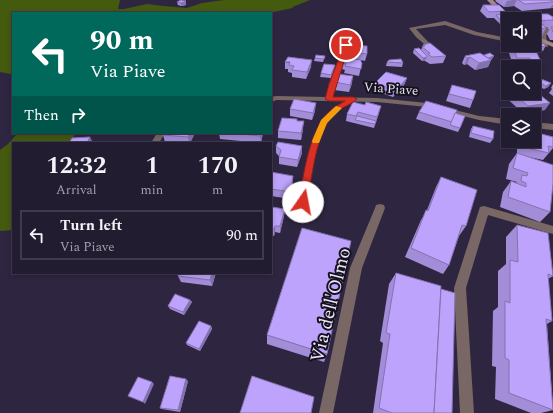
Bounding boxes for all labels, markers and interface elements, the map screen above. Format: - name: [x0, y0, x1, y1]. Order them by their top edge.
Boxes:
- map controls: [501, 12, 541, 148]
- button: sound: [501, 12, 541, 52]
- text: 90 m: [90, 19, 154, 62]
- icon: left: [24, 28, 76, 80]
- pin: [329, 28, 363, 62]
- icon: arrive: [335, 34, 357, 56]
- text: Via Piave: [90, 58, 166, 85]
- button: search: [501, 60, 541, 100]
- street label: Via Piave: [363, 77, 419, 101]
- text: Then: [24, 104, 59, 127]
- icon: right: [67, 104, 89, 126]
- button: layers: [501, 108, 541, 148]
- text: 12:32: [46, 148, 106, 184]
- text: 1: [145, 148, 159, 184]
- text: 170: [197, 148, 238, 184]
- text: Arrival: [56, 180, 97, 200]
- text: min: [141, 180, 163, 200]
- text: m: [212, 180, 223, 200]
- position arrow: [282, 181, 324, 223]
- text: Turn left: [60, 214, 122, 237]
- icon: left: [26, 224, 48, 246]
- text: 90 m: [226, 224, 258, 247]
- text: Via Piave: [60, 237, 115, 257]
- street label: Via dell'Olmo: [303, 245, 359, 365]

